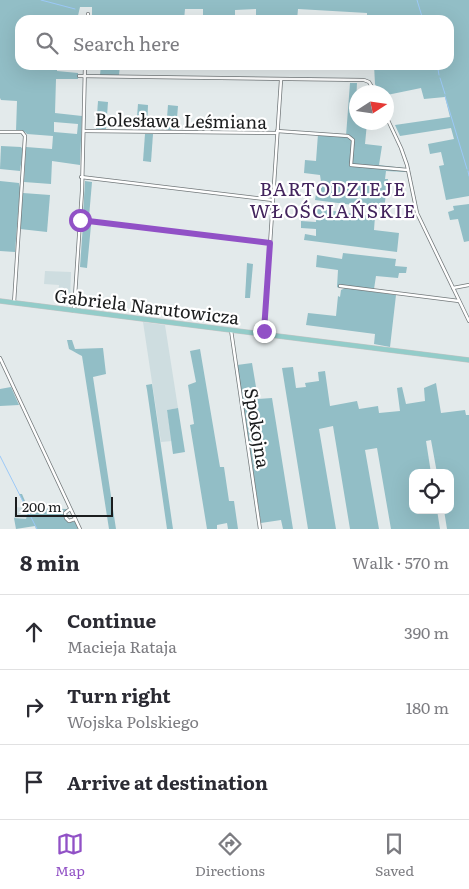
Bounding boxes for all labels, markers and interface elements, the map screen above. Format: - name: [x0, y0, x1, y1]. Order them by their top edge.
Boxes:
- search box: [15, 15, 454, 70]
- icon: search: [33, 29, 61, 57]
- text: Search here: [73, 29, 180, 57]
- north arrow: [349, 85, 394, 130]
- street label: Bolesława Leśmiana: [95, 105, 268, 135]
- district label: BARTODZIEJE WŁOŚCIAŃSKIE: [250, 174, 416, 224]
- route start: [69, 209, 92, 232]
- street label: Gabriela Narutowicza: [53, 281, 241, 331]
- route end: [253, 320, 276, 343]
- street label: Spokojna: [238, 386, 278, 470]
- map controls: [409, 469, 454, 514]
- button: locate: [409, 469, 454, 514]
- scale bar: [15, 494, 112, 517]
- text: 200 m: [22, 496, 62, 516]
- text: 8 min: [20, 546, 80, 577]
- text: Walk · 570 m: [352, 550, 449, 574]
- text: Continue: [67, 606, 156, 634]
- icon: ahead: [20, 618, 48, 646]
- text: 390 m: [404, 620, 449, 644]
- text: Macieja Rataja: [67, 634, 177, 658]
- text: Turn right: [67, 681, 171, 709]
- icon: right: [20, 693, 48, 721]
- text: 180 m: [406, 695, 449, 719]
- text: Wojska Polskiego: [67, 709, 199, 733]
- icon: arrive: [20, 768, 48, 796]
- text: Arrive at destination: [67, 768, 268, 796]
- tab: Map: [55, 830, 85, 880]
- tab: Directions: [195, 830, 265, 880]
- tab: Saved: [375, 830, 414, 880]

